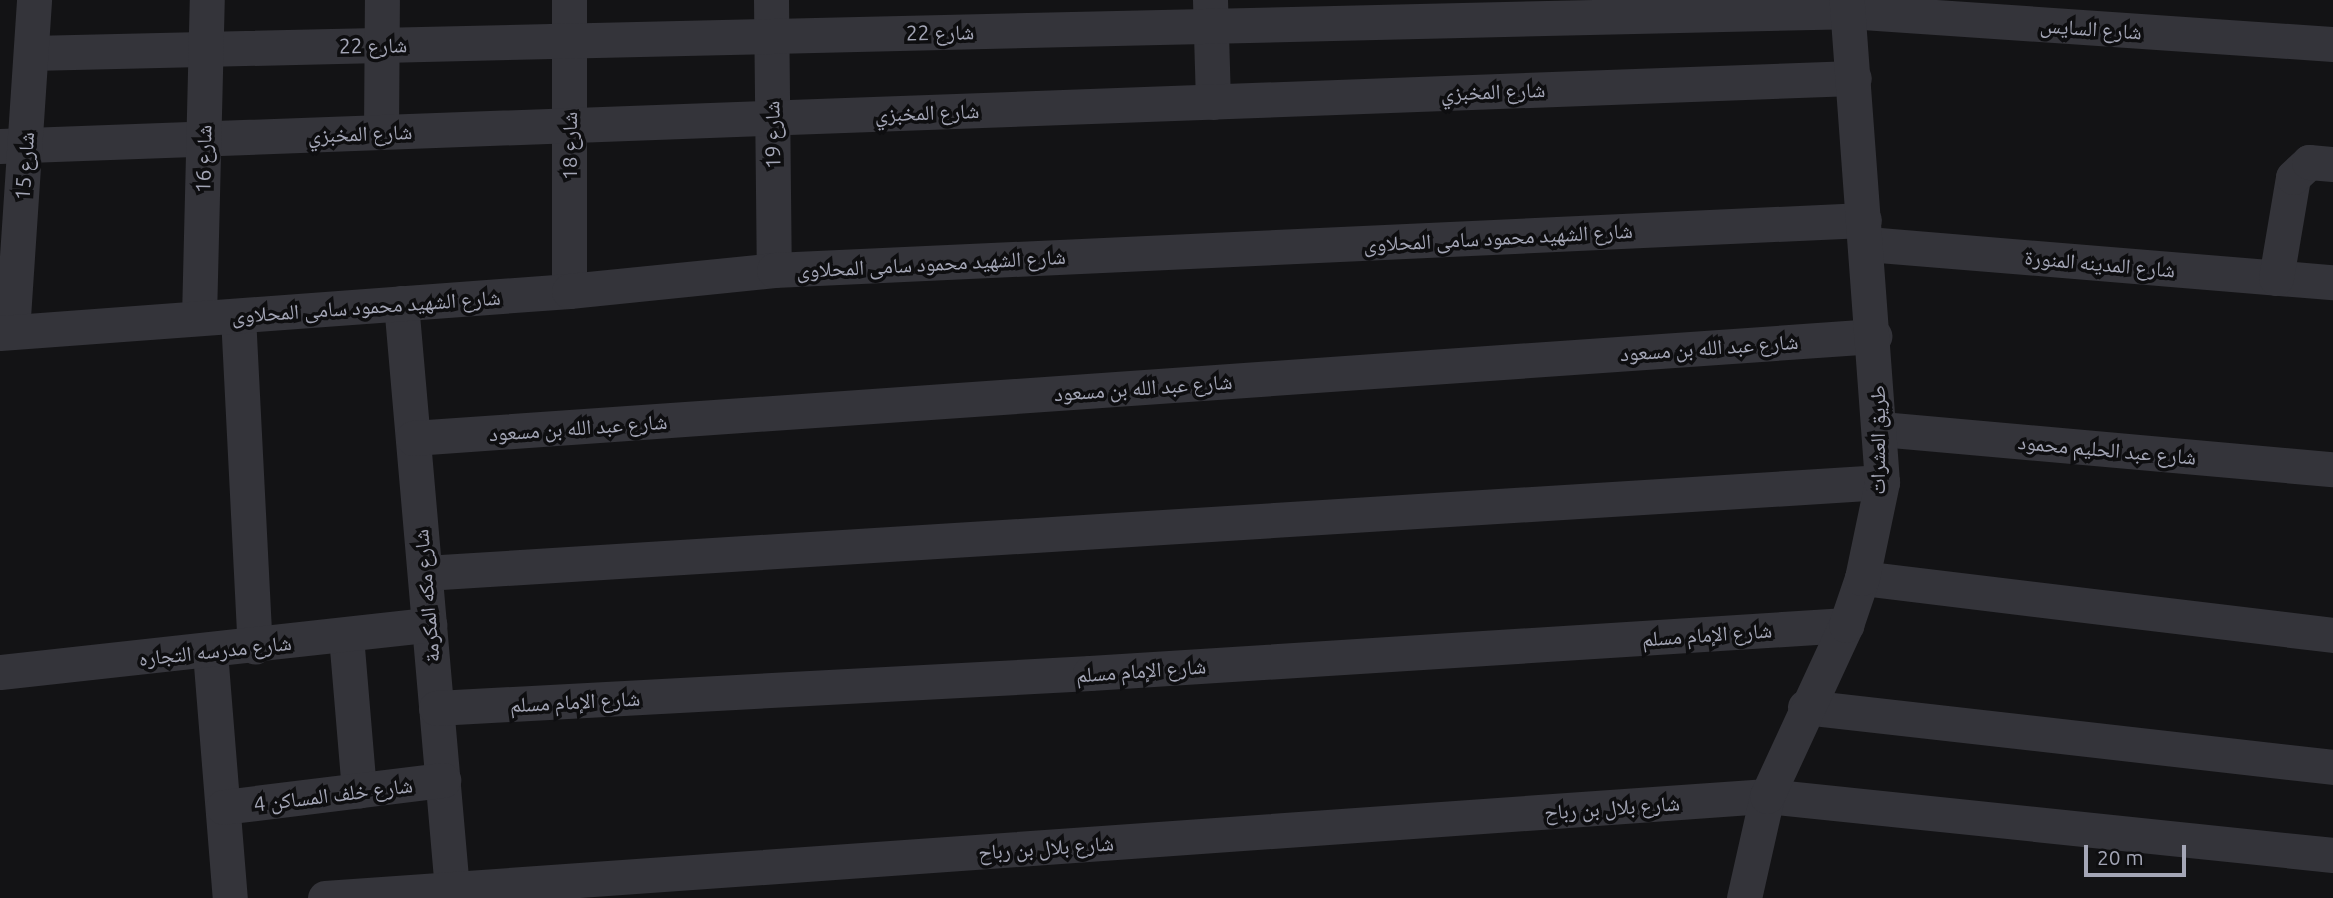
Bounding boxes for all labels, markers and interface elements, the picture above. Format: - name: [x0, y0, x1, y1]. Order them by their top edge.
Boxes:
- street label: شارع السايس: [2039, 12, 2143, 44]
- street label: شارع 22: [906, 19, 974, 45]
- street label: شارع 22: [339, 32, 407, 58]
- street label: شارع المخبزي: [1440, 77, 1546, 105]
- street label: شارع المخبزي: [874, 98, 980, 126]
- street label: شارع 19: [759, 101, 785, 169]
- street label: شارع 18: [556, 112, 582, 180]
- street label: شارع المخبزي: [307, 119, 413, 147]
- street label: شارع 16: [190, 125, 216, 193]
- street label: شارع 15: [9, 131, 39, 201]
- street label: شارع الشهيد محمود سامى المحلاوى: [1363, 217, 1633, 257]
- street label: شارع الشهيد محمود سامى المحلاوى: [796, 243, 1066, 283]
- street label: شارع المدينه المنورة: [2024, 244, 2176, 282]
- street label: شارع الشهيد محمود سامى المحلاوى: [231, 284, 501, 328]
- street label: شارع عبد الله بن مسعود: [1619, 328, 1799, 366]
- street label: شارع عبد الله بن مسعود: [1053, 368, 1233, 406]
- street label: طريق العشرات: [1864, 385, 1890, 495]
- street label: شارع عبد الله بن مسعود: [488, 408, 668, 446]
- street label: شارع عبد الحليم محمود: [2017, 429, 2197, 469]
- street label: شارع مكه المكرمة: [408, 528, 444, 664]
- street label: شارع الإمام مسلم: [1641, 617, 1773, 651]
- street label: شارع مدرسه التجاره: [137, 629, 293, 671]
- street label: شارع الإمام مسلم: [1075, 653, 1207, 687]
- street label: شارع الإمام مسلم: [509, 685, 641, 717]
- street label: شارع خلف المساكن 4: [252, 772, 414, 816]
- street label: شارع بلال بن رباح: [1543, 790, 1681, 824]
- street label: شارع بلال بن رباح: [977, 830, 1115, 864]
- scale bar: [2088, 832, 2190, 876]
- text: 20 m: [2097, 845, 2144, 869]

